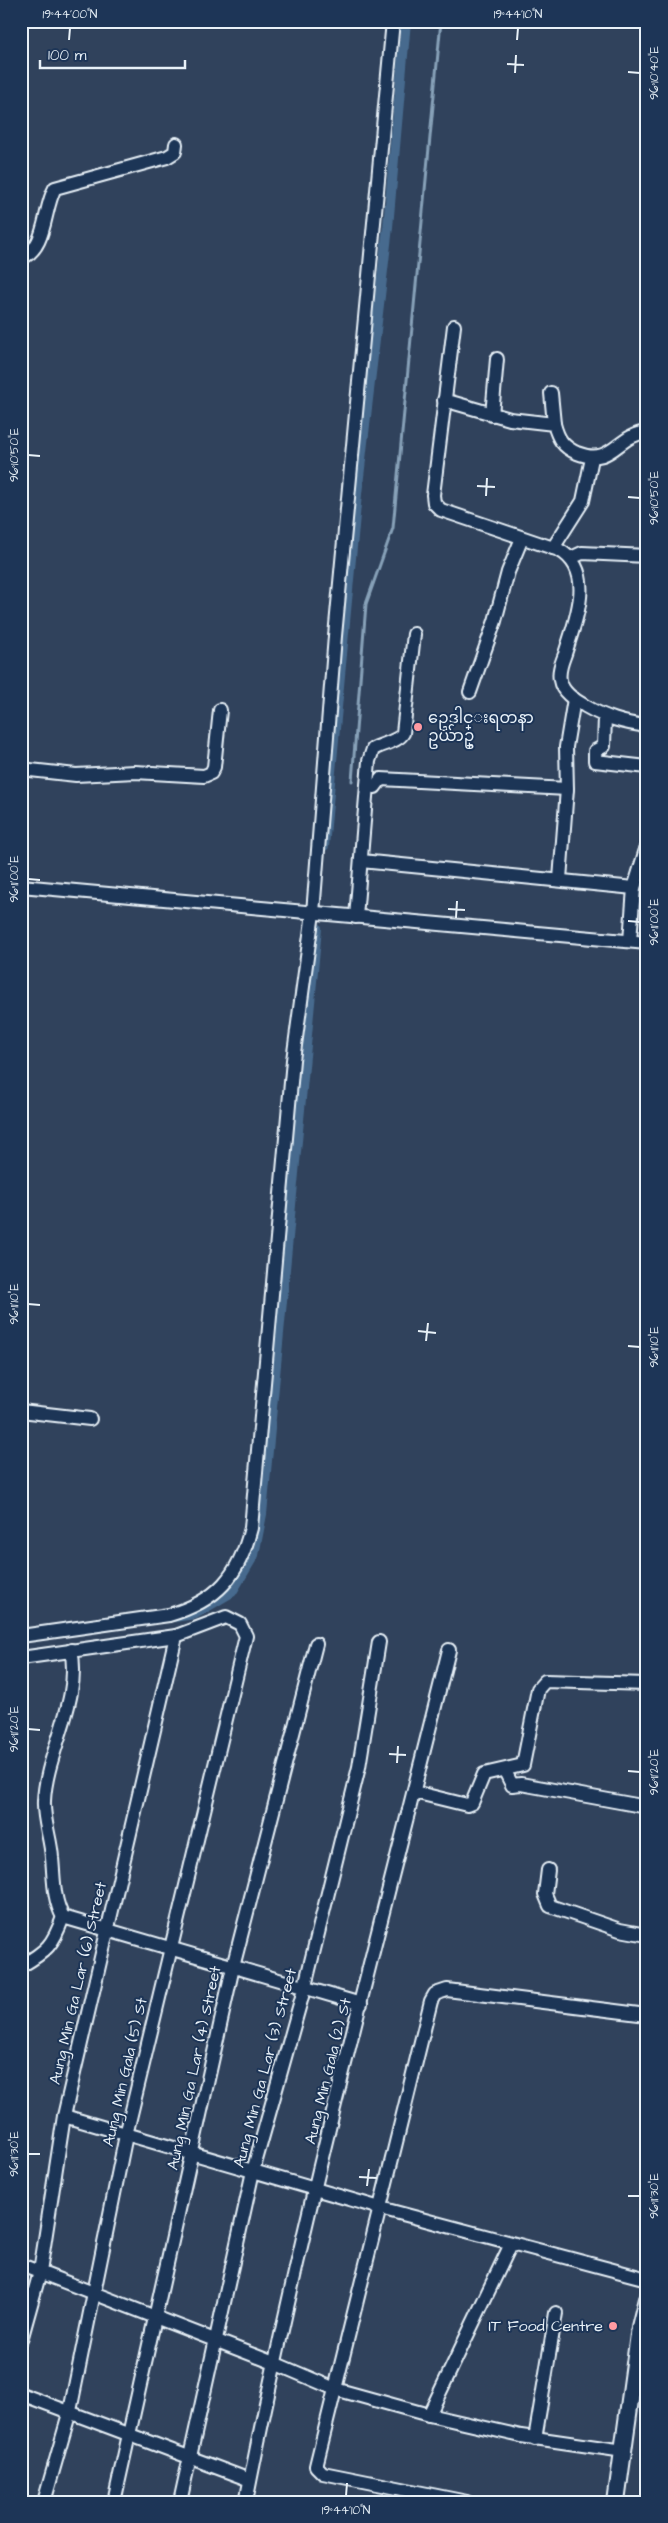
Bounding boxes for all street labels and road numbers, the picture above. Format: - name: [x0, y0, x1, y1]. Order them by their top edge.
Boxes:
- street label: Aung Min Ga Lar (6) Street: [44, 1879, 113, 2087]
- street label: Aung Min Ga Lar (4) Street: [162, 1963, 227, 2172]
- street label: Aung Min Ga Lar (3) Street: [228, 1965, 303, 2170]
- street label: Aung Min Gala (5) St: [97, 1995, 154, 2149]
- street label: Aung Min Gala (2) St: [299, 1995, 358, 2147]

